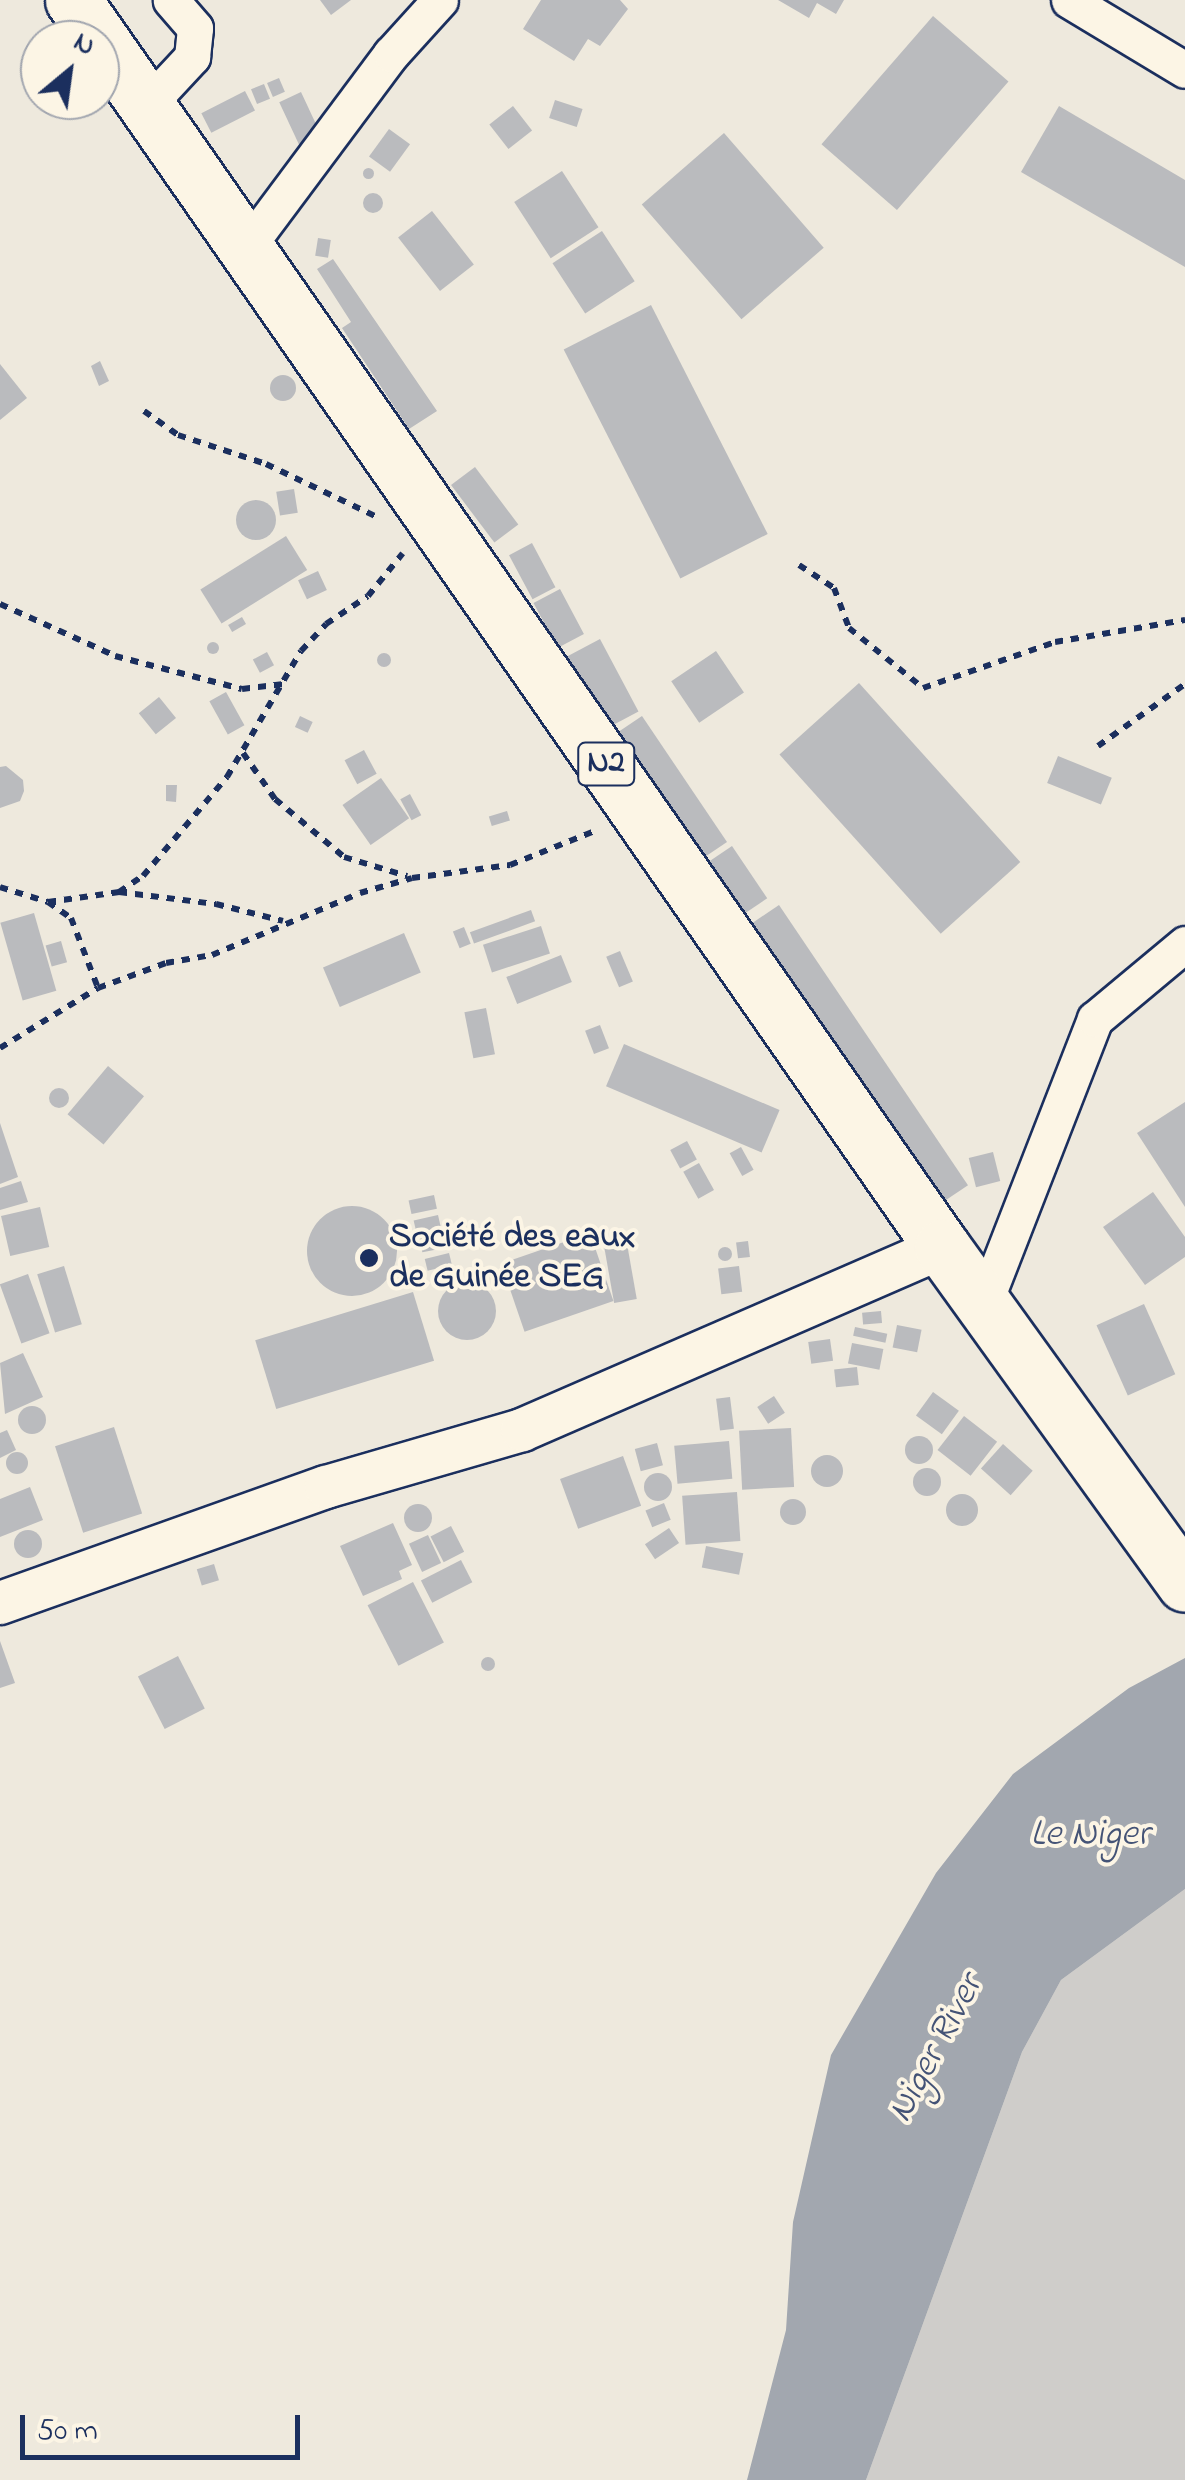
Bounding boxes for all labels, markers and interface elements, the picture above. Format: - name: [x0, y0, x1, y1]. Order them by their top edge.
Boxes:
- north arrow: [20, 20, 120, 120]
- text: N: [66, 23, 102, 68]
- road number: N2: [576, 737, 636, 791]
- place label: Société des eaux de Guinée SEG: [389, 1217, 635, 1299]
- marker: Société des eaux de Guinée SEG: [358, 1247, 380, 1269]
- water label: Le Niger: [1031, 1813, 1149, 1859]
- water label: Niger River: [879, 1968, 995, 2130]
- scale bar: [25, 2395, 305, 2457]
- text: 50 m: [37, 2410, 98, 2454]

